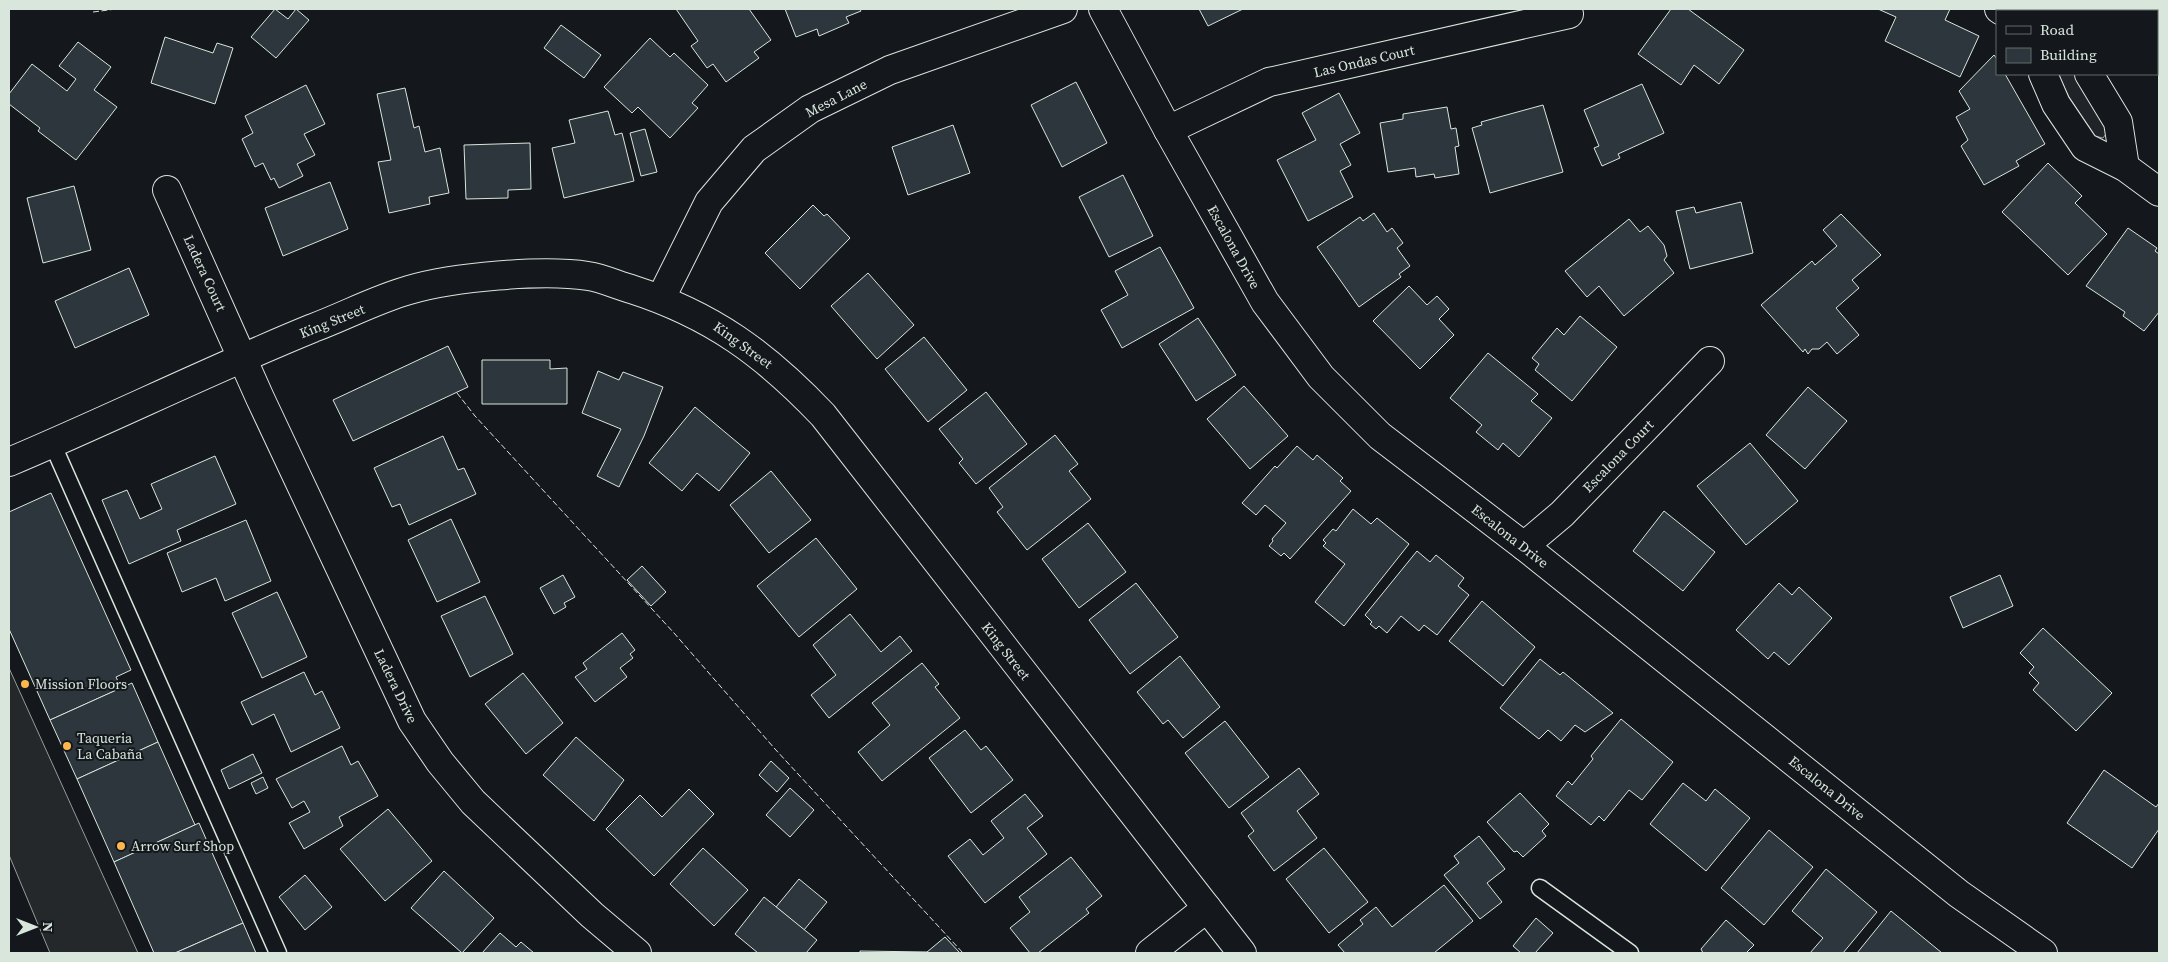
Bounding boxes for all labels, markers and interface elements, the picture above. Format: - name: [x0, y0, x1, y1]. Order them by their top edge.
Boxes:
- legend: [1996, 10, 2158, 75]
- text: Road: [2040, 19, 2074, 40]
- street label: Las Ondas Court: [1312, 40, 1417, 82]
- text: Building: [2040, 44, 2097, 65]
- street label: Mesa Lane: [802, 74, 870, 122]
- street label: Escalona Drive: [1203, 201, 1265, 293]
- street label: Ladera Court: [179, 232, 232, 315]
- street label: King Street: [296, 299, 368, 343]
- street label: King Street: [709, 317, 777, 374]
- street label: Escalona Court: [1578, 415, 1658, 497]
- street label: Escalona Drive: [1467, 500, 1553, 572]
- street label: King Street: [977, 618, 1035, 685]
- street label: Ladera Drive: [369, 645, 423, 727]
- place label: Mission Floors: [35, 674, 127, 694]
- marker: Mission Floors: [19, 678, 31, 690]
- place label: Taqueria La Cabaña: [77, 728, 143, 764]
- marker: Taqueria La Cabaña: [61, 740, 73, 752]
- street label: Escalona Drive: [1785, 751, 1869, 825]
- place label: Arrow Surf Shop: [131, 836, 234, 856]
- marker: Arrow Surf Shop: [115, 840, 127, 852]
- north arrow: [10, 902, 60, 952]
- text: N: [38, 922, 58, 932]

